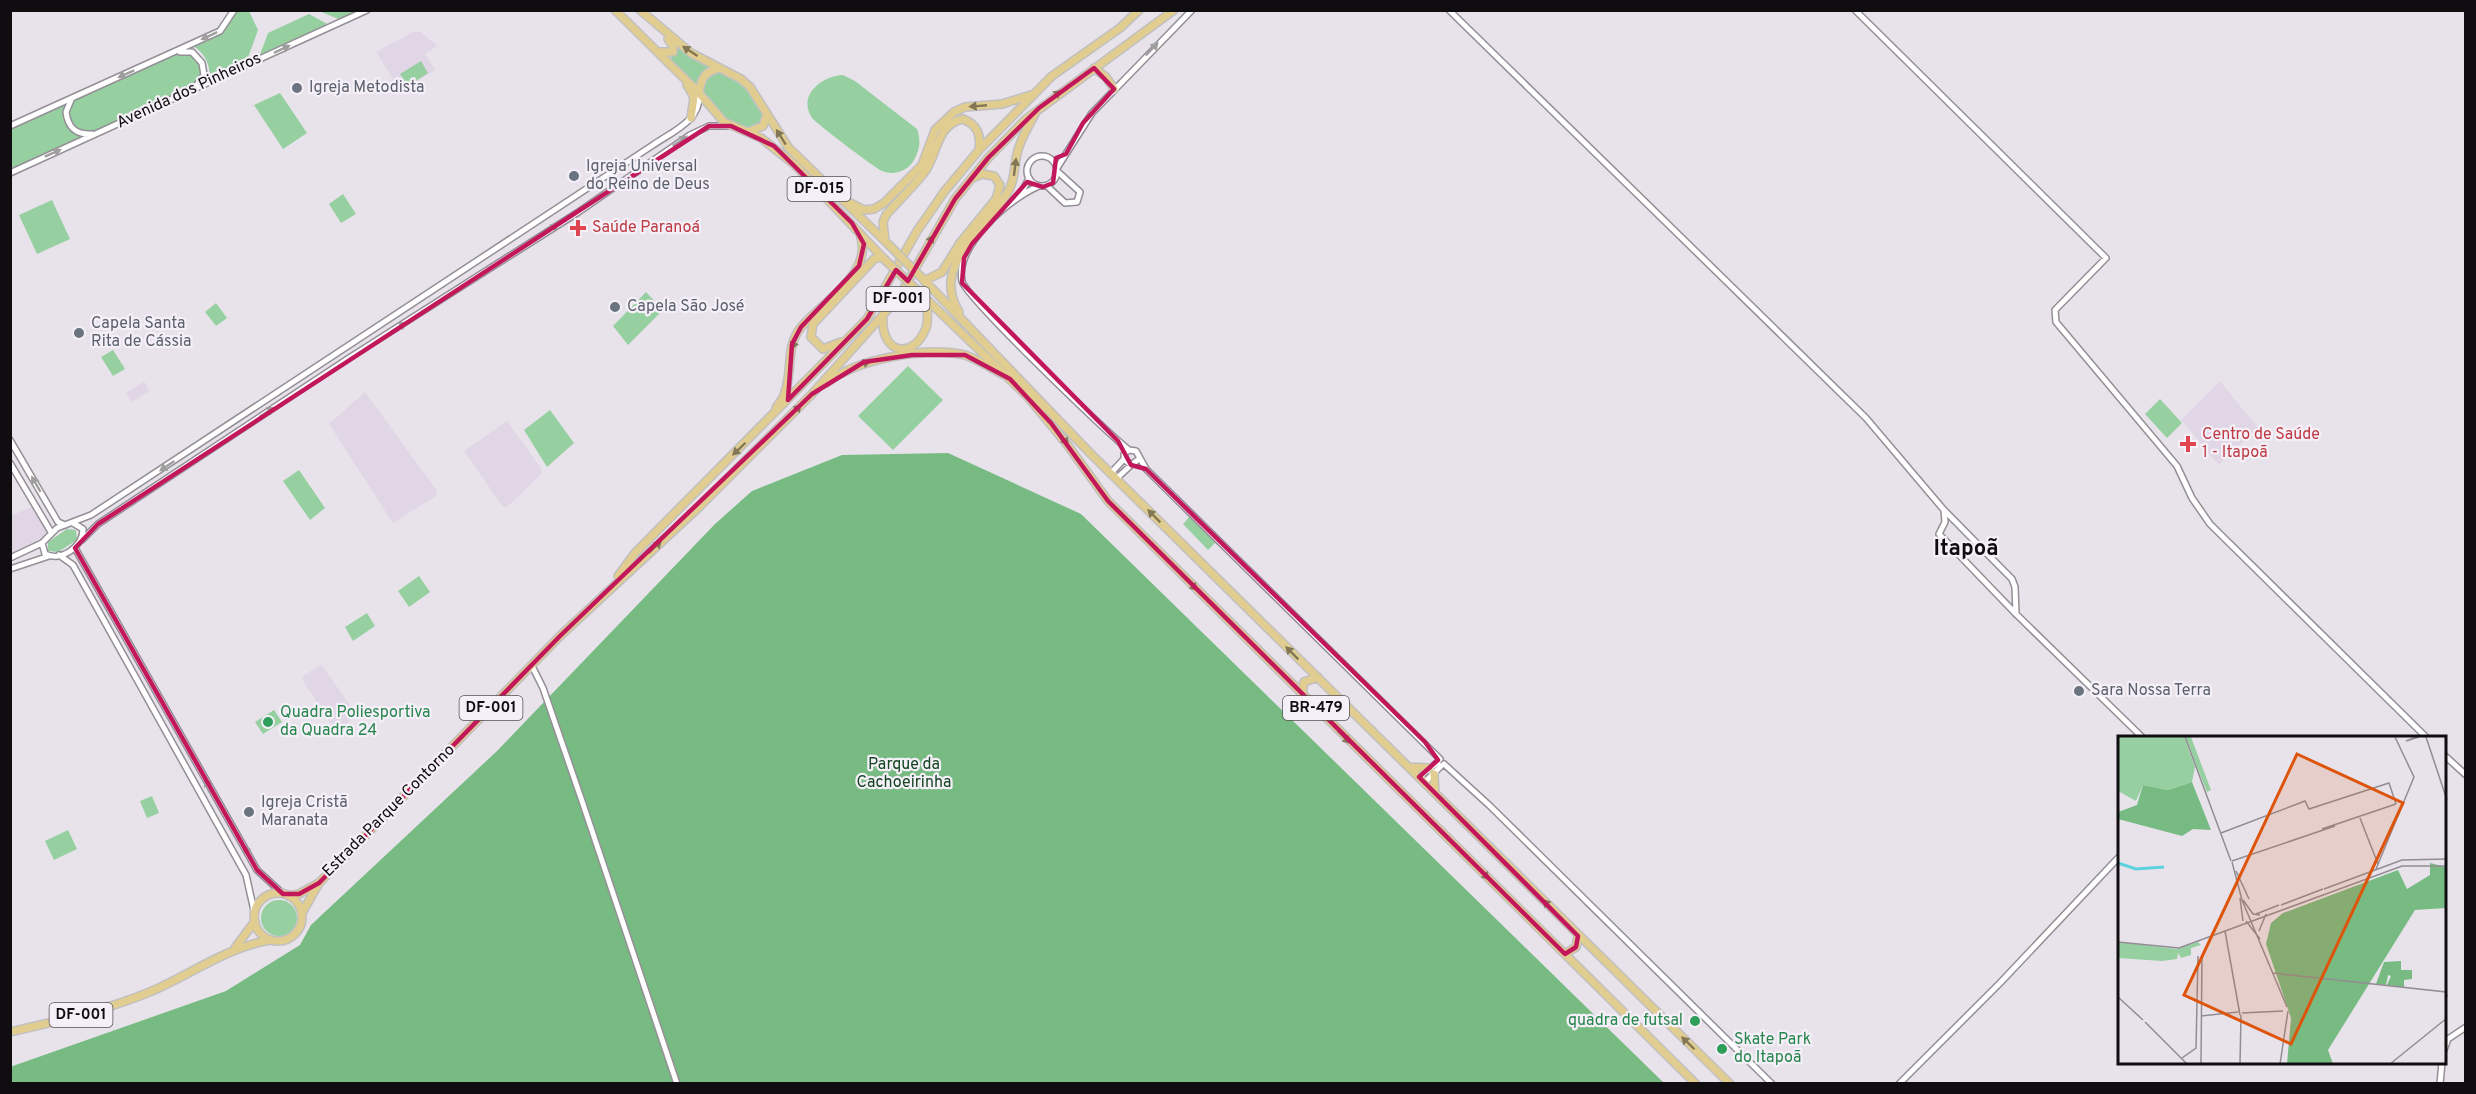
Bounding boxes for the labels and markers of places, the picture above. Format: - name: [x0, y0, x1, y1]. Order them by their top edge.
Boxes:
- place label: Igreja Metodista: [309, 78, 424, 98]
- marker: Igreja Metodista: [290, 81, 304, 95]
- place label: Igreja Universal do Reino de Deus: [586, 157, 710, 195]
- marker: Igreja Universal do Reino de Deus: [567, 169, 581, 183]
- place label: Saúde Paranoá: [592, 218, 700, 238]
- marker: Saúde Paranoá: [569, 219, 587, 237]
- place label: Capela São José: [627, 297, 744, 317]
- marker: Capela São José: [608, 300, 622, 314]
- place label: Capela Santa Rita de Cássia: [91, 314, 191, 352]
- marker: Capela Santa Rita de Cássia: [72, 326, 86, 340]
- place label: Centro de Saúde 1 - Itapoã: [2202, 425, 2320, 463]
- marker: Centro de Saúde 1 - Itapoã: [2179, 435, 2197, 453]
- place label: Sara Nossa Terra: [2091, 681, 2211, 701]
- marker: Sara Nossa Terra: [2072, 684, 2086, 698]
- place label: Quadra Poliesportiva da Quadra 24: [280, 703, 430, 741]
- marker: Quadra Poliesportiva da Quadra 24: [261, 715, 275, 729]
- place label: Igreja Cristã Maranata: [261, 793, 348, 831]
- marker: Igreja Cristã Maranata: [242, 805, 256, 819]
- place label: quadra de futsal: [1568, 1011, 1683, 1031]
- marker: quadra de futsal: [1688, 1014, 1702, 1028]
- place label: Skate Park do Itapoã: [1734, 1030, 1811, 1068]
- marker: Skate Park do Itapoã: [1715, 1042, 1729, 1056]

